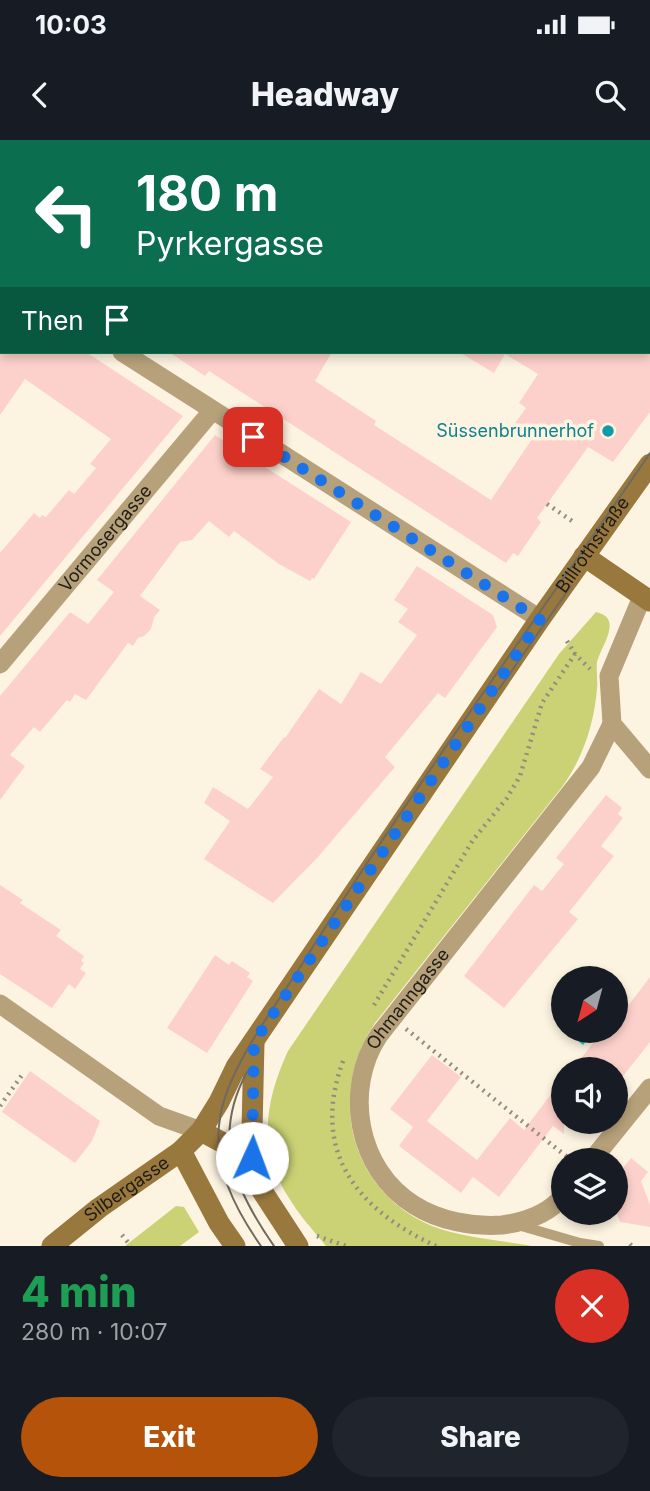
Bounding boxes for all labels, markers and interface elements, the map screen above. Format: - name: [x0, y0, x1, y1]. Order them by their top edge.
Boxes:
- text: 10:03: [35, 9, 107, 40]
- text: Headway: [251, 75, 399, 114]
- icon: back: [21, 76, 59, 114]
- icon: search: [591, 76, 629, 114]
- text: 180 m: [136, 164, 278, 223]
- icon: left: [21, 168, 112, 259]
- text: Pyrkergasse: [136, 224, 324, 263]
- icon: arrive: [98, 301, 136, 339]
- text: Then: [21, 305, 84, 336]
- pin: [223, 407, 283, 467]
- icon: arrive: [234, 418, 272, 456]
- place label: Süssenbrunnerhof: [436, 420, 594, 441]
- marker: Süssenbrunnerhof: [600, 423, 616, 439]
- street label: Vormosergasse: [54, 480, 156, 596]
- street label: Billrothstraße: [551, 493, 633, 597]
- street label: Ohmanngasse: [362, 944, 453, 1053]
- north arrow: [551, 966, 628, 1043]
- map controls: [551, 966, 628, 1225]
- button: sound: [551, 1057, 628, 1134]
- position arrow: [215, 1121, 289, 1195]
- button: layers: [551, 1148, 628, 1225]
- street label: Silbergasse: [80, 1152, 173, 1226]
- text: 4 min: [21, 1266, 137, 1317]
- button: close: [555, 1269, 629, 1343]
- text: 280 m · 10:07: [21, 1318, 168, 1346]
- button: Exit: [21, 1397, 318, 1477]
- button: Share: [332, 1397, 629, 1477]

